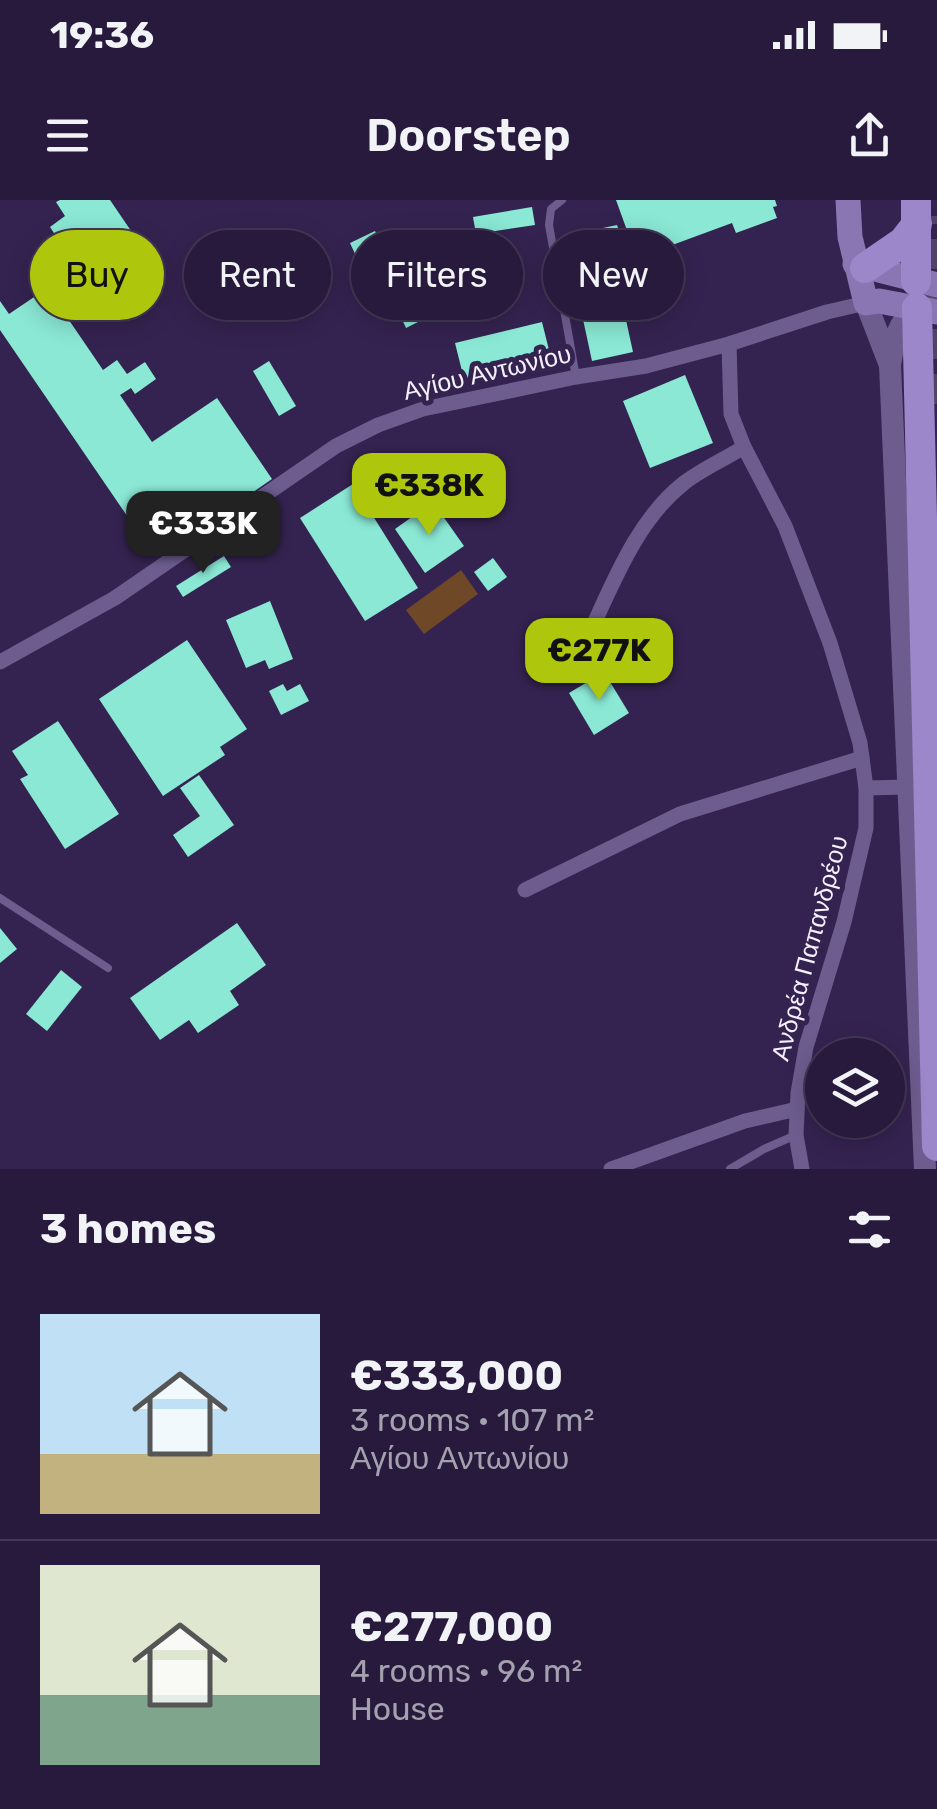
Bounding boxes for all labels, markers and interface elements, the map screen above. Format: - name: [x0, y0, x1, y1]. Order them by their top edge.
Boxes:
- text: 19:36: [50, 12, 154, 58]
- icon: menu: [40, 108, 95, 163]
- icon: share: [842, 108, 897, 163]
- text: Doorstep: [366, 109, 571, 162]
- chip: Buy: [30, 230, 164, 320]
- chip: Rent: [184, 230, 331, 320]
- chip: Filters: [351, 230, 523, 320]
- chip: New: [543, 230, 684, 320]
- street label: Αγίου Αντωνίου: [400, 339, 574, 406]
- pin: €338K: [359, 453, 499, 538]
- text: €338K: [374, 466, 484, 504]
- pin: €333K: [133, 491, 273, 576]
- text: €333K: [148, 504, 258, 542]
- pin: €277K: [529, 618, 669, 703]
- text: €277K: [547, 631, 651, 669]
- street label: Ανδρέα Παπανδρέου: [765, 832, 853, 1064]
- map controls: [805, 1038, 905, 1138]
- button: layers: [805, 1038, 905, 1138]
- icon: filters: [842, 1202, 897, 1257]
- text: 3 homes: [40, 1204, 216, 1254]
- text: €333,000: [350, 1351, 563, 1401]
- icon: home: [120, 1354, 240, 1474]
- text: 3 rooms · 107 m²: [350, 1401, 594, 1439]
- text: Αγίου Αντωνίου: [350, 1439, 569, 1477]
- text: €277,000: [350, 1602, 553, 1652]
- icon: home: [120, 1605, 240, 1725]
- text: 4 rooms · 96 m²: [350, 1652, 582, 1690]
- text: House: [350, 1690, 445, 1728]

